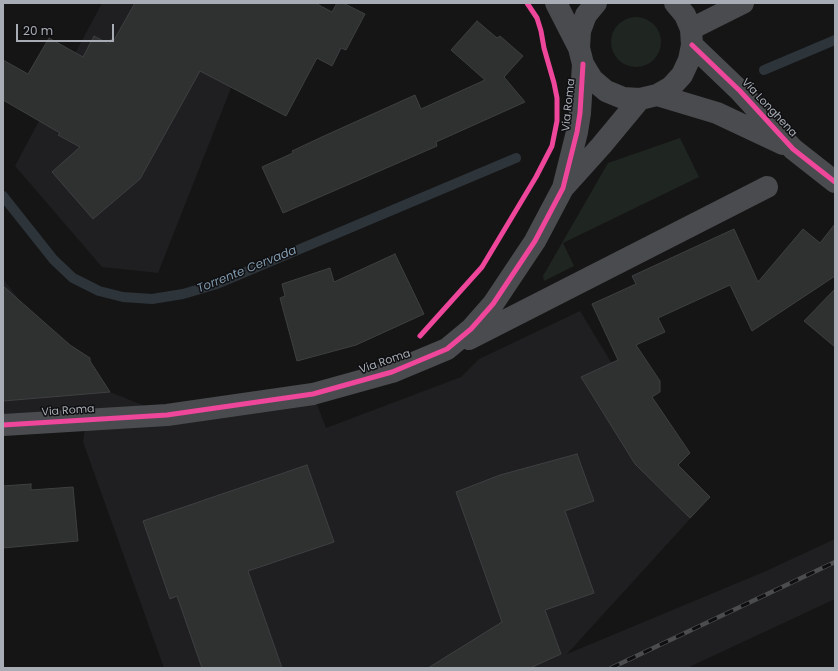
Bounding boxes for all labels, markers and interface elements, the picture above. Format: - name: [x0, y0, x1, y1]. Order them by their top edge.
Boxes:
- scale bar: [18, 16, 116, 42]
- text: 20 m: [23, 22, 53, 39]
- street label: Via Longhena: [739, 76, 799, 140]
- street label: Via Roma: [560, 78, 578, 132]
- water label: Torrente Cervada: [195, 243, 299, 297]
- street label: Via Roma: [358, 347, 412, 377]
- street label: Via Roma: [41, 403, 95, 419]

